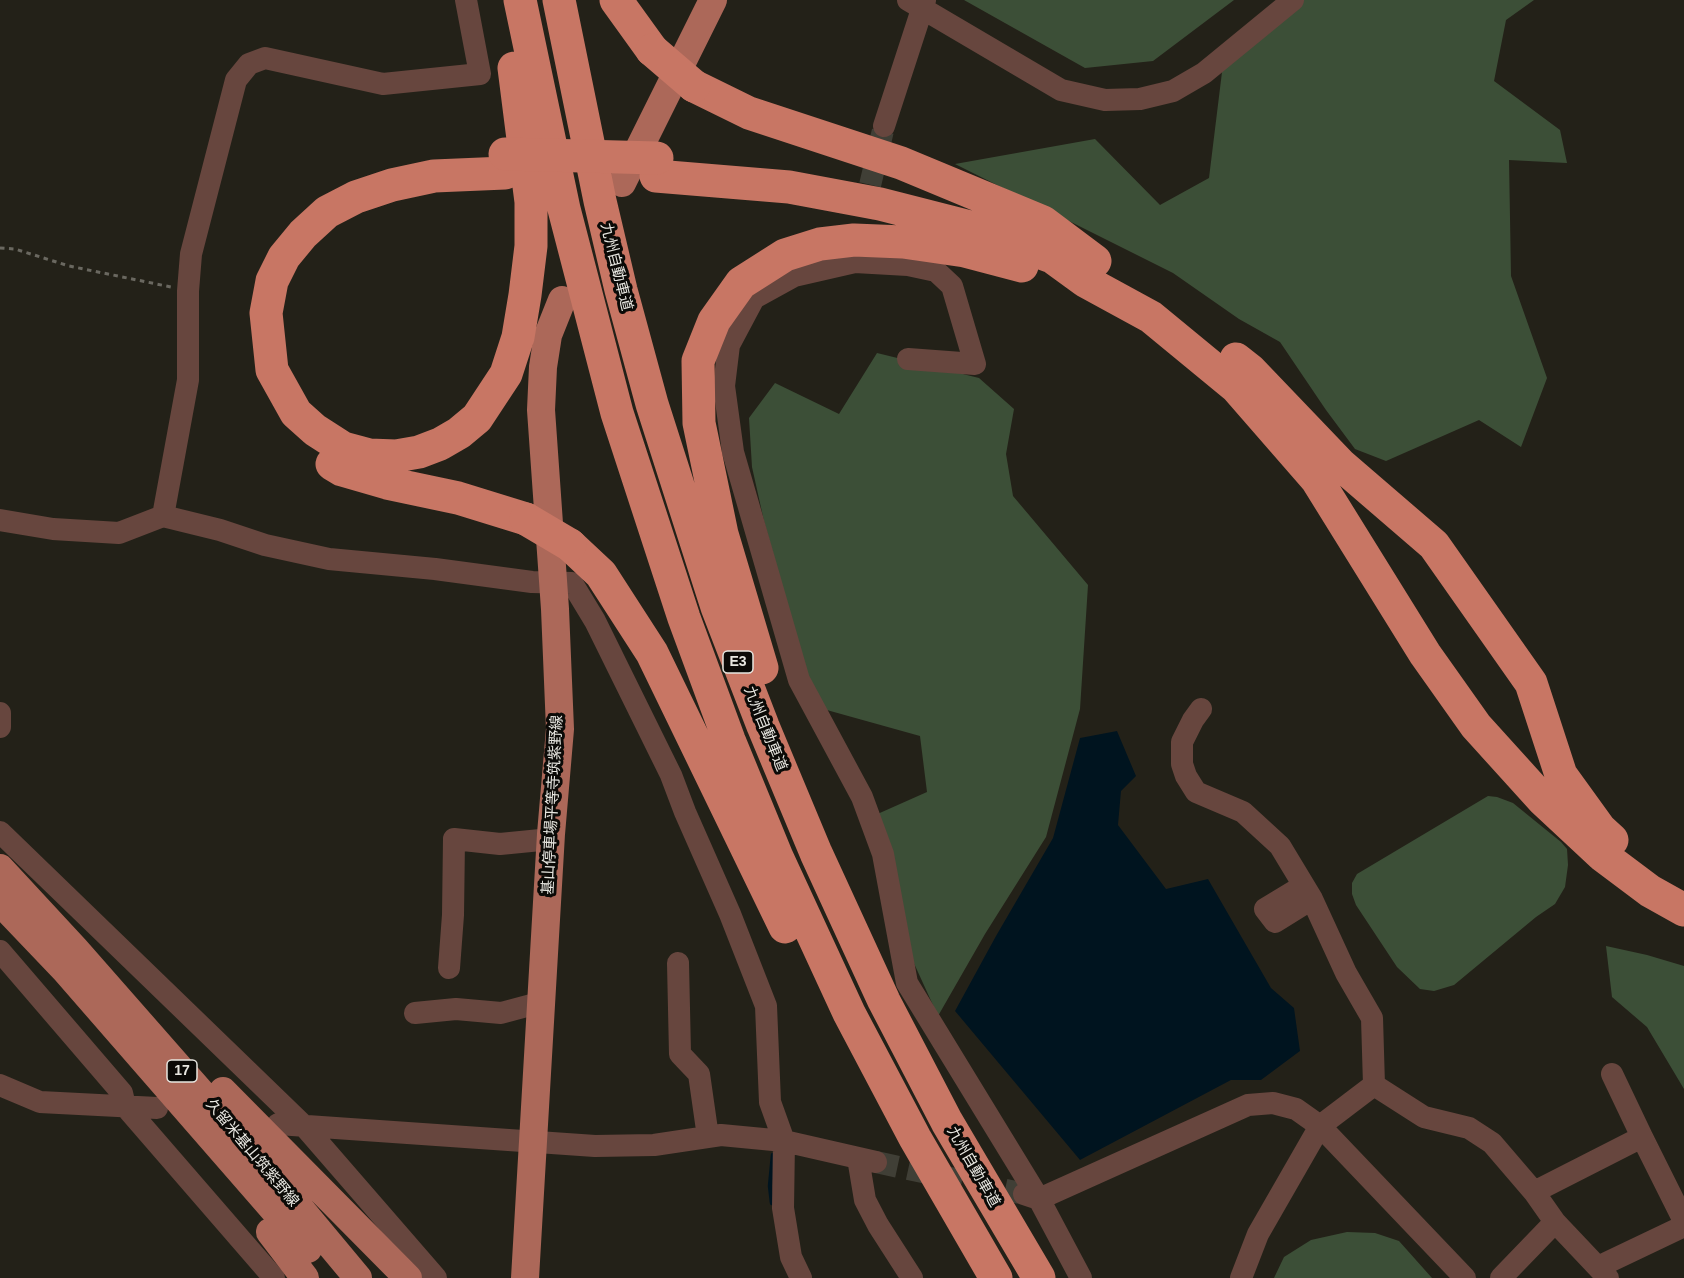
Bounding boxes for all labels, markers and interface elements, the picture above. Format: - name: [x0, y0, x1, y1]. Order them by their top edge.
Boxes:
- street label: 九州自動車道: [596, 221, 636, 313]
- road number: E3: [723, 651, 753, 673]
- street label: 九州自動車道: [740, 684, 790, 774]
- street label: 基山停車場平等寺筑紫野線: [539, 715, 567, 895]
- road number: 17: [167, 1060, 197, 1082]
- street label: 久留米基山筑紫野線: [202, 1096, 302, 1210]
- street label: 九州自動車道: [943, 1124, 1003, 1210]

